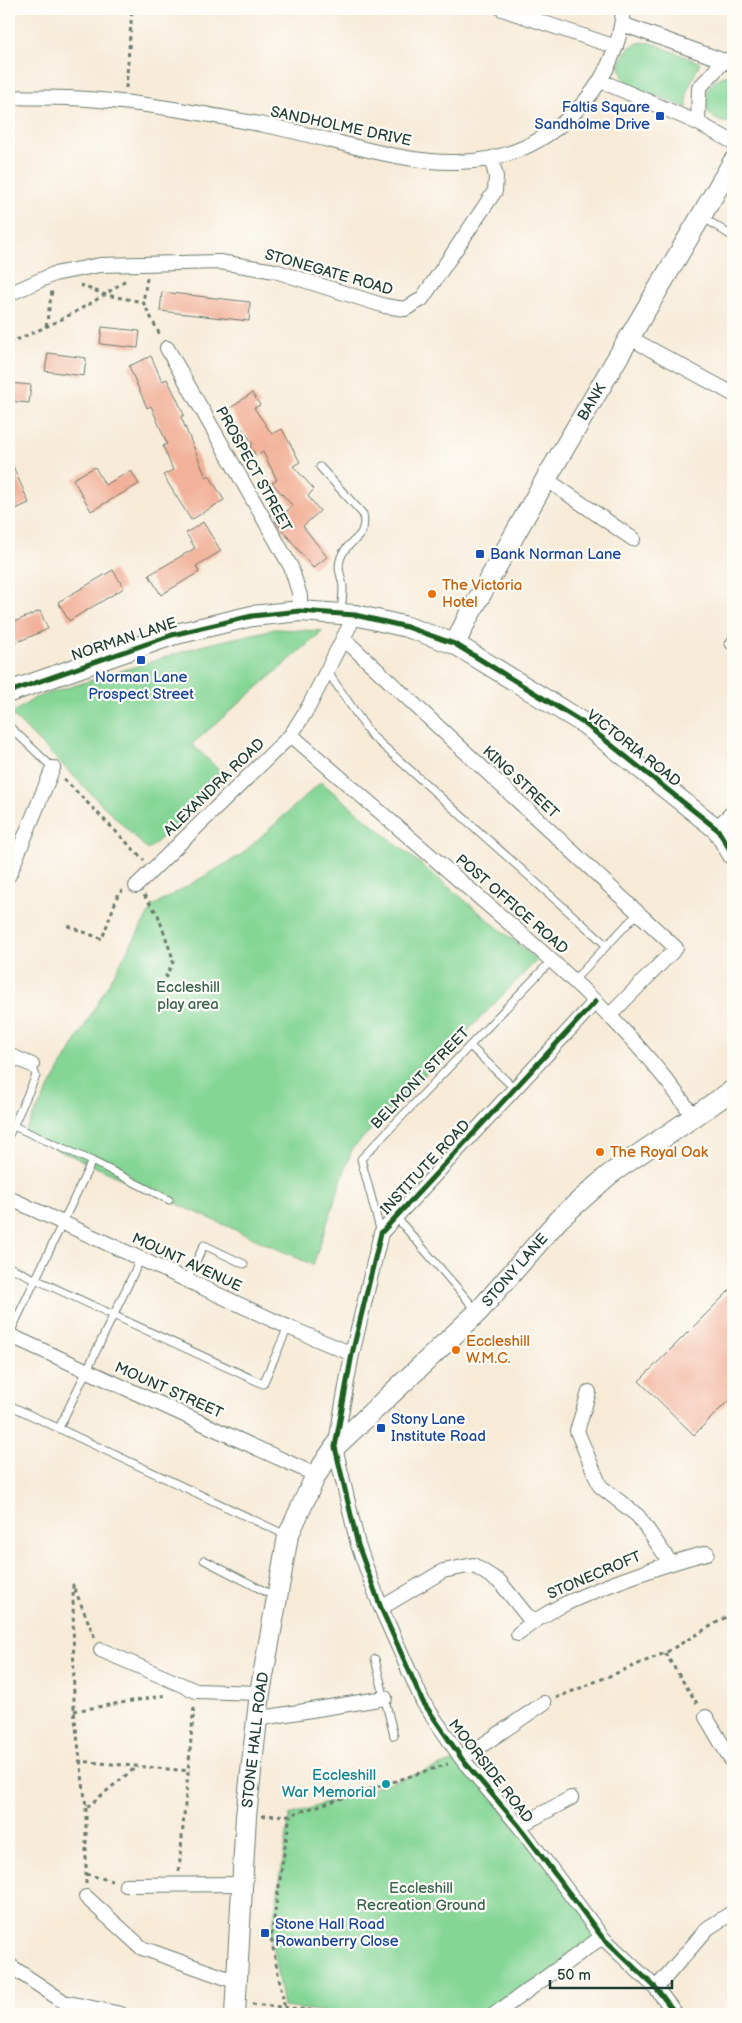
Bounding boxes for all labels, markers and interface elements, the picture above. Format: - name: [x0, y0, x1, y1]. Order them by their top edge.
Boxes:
- place label: Faltis Square Sandholme Drive: [535, 98, 650, 134]
- street label: SANDHOLME DRIVE: [269, 102, 413, 151]
- marker: Faltis Square Sandholme Drive: [654, 110, 666, 122]
- street label: STONEGATE ROAD: [263, 245, 395, 300]
- street label: BANK: [573, 380, 611, 424]
- street label: PROSPECT STREET: [211, 403, 296, 535]
- place label: Bank Norman Lane: [490, 545, 621, 564]
- marker: Bank Norman Lane: [474, 548, 486, 560]
- place label: The Victoria Hotel: [442, 576, 522, 612]
- marker: The Victoria Hotel: [426, 588, 438, 600]
- street label: NORMAN LANE: [69, 613, 179, 665]
- marker: Norman Lane Prospect Street: [135, 654, 147, 666]
- place label: Norman Lane Prospect Street: [88, 668, 194, 704]
- street label: VICTORIA ROAD: [583, 706, 685, 791]
- street label: ALEXANDRA ROAD: [160, 734, 269, 840]
- street label: KING STREET: [478, 742, 563, 823]
- street label: POST OFFICE ROAD: [451, 850, 572, 958]
- park label: Eccleshill play area: [156, 978, 220, 1014]
- street label: BELMONT STREET: [367, 1023, 474, 1133]
- street label: INSTITUTE ROAD: [376, 1116, 474, 1219]
- place label: The Royal Oak: [610, 1143, 709, 1162]
- marker: The Royal Oak: [594, 1146, 606, 1158]
- street label: MOUNT AVENUE: [129, 1229, 245, 1296]
- street label: STONY LANE: [478, 1229, 552, 1311]
- place label: Eccleshill W.M.C.: [466, 1332, 530, 1368]
- marker: Eccleshill W.M.C.: [450, 1344, 462, 1356]
- street label: MOUNT STREET: [112, 1358, 226, 1423]
- place label: Stony Lane Institute Road: [391, 1410, 486, 1446]
- marker: Stony Lane Institute Road: [375, 1422, 387, 1434]
- street label: STONECROFT: [544, 1547, 644, 1604]
- street label: STONE HALL ROAD: [238, 1670, 274, 1809]
- street label: MOORSIDE ROAD: [444, 1716, 537, 1827]
- place label: Eccleshill War Memorial: [282, 1766, 376, 1802]
- marker: Eccleshill War Memorial: [380, 1778, 392, 1790]
- park label: Eccleshill Recreation Ground: [356, 1879, 486, 1915]
- place label: Stone Hall Road Rowanberry Close: [275, 1915, 399, 1951]
- marker: Stone Hall Road Rowanberry Close: [259, 1927, 271, 1939]
- scale bar: [550, 1958, 672, 1990]
- text: 50 m: [557, 1966, 591, 1985]

